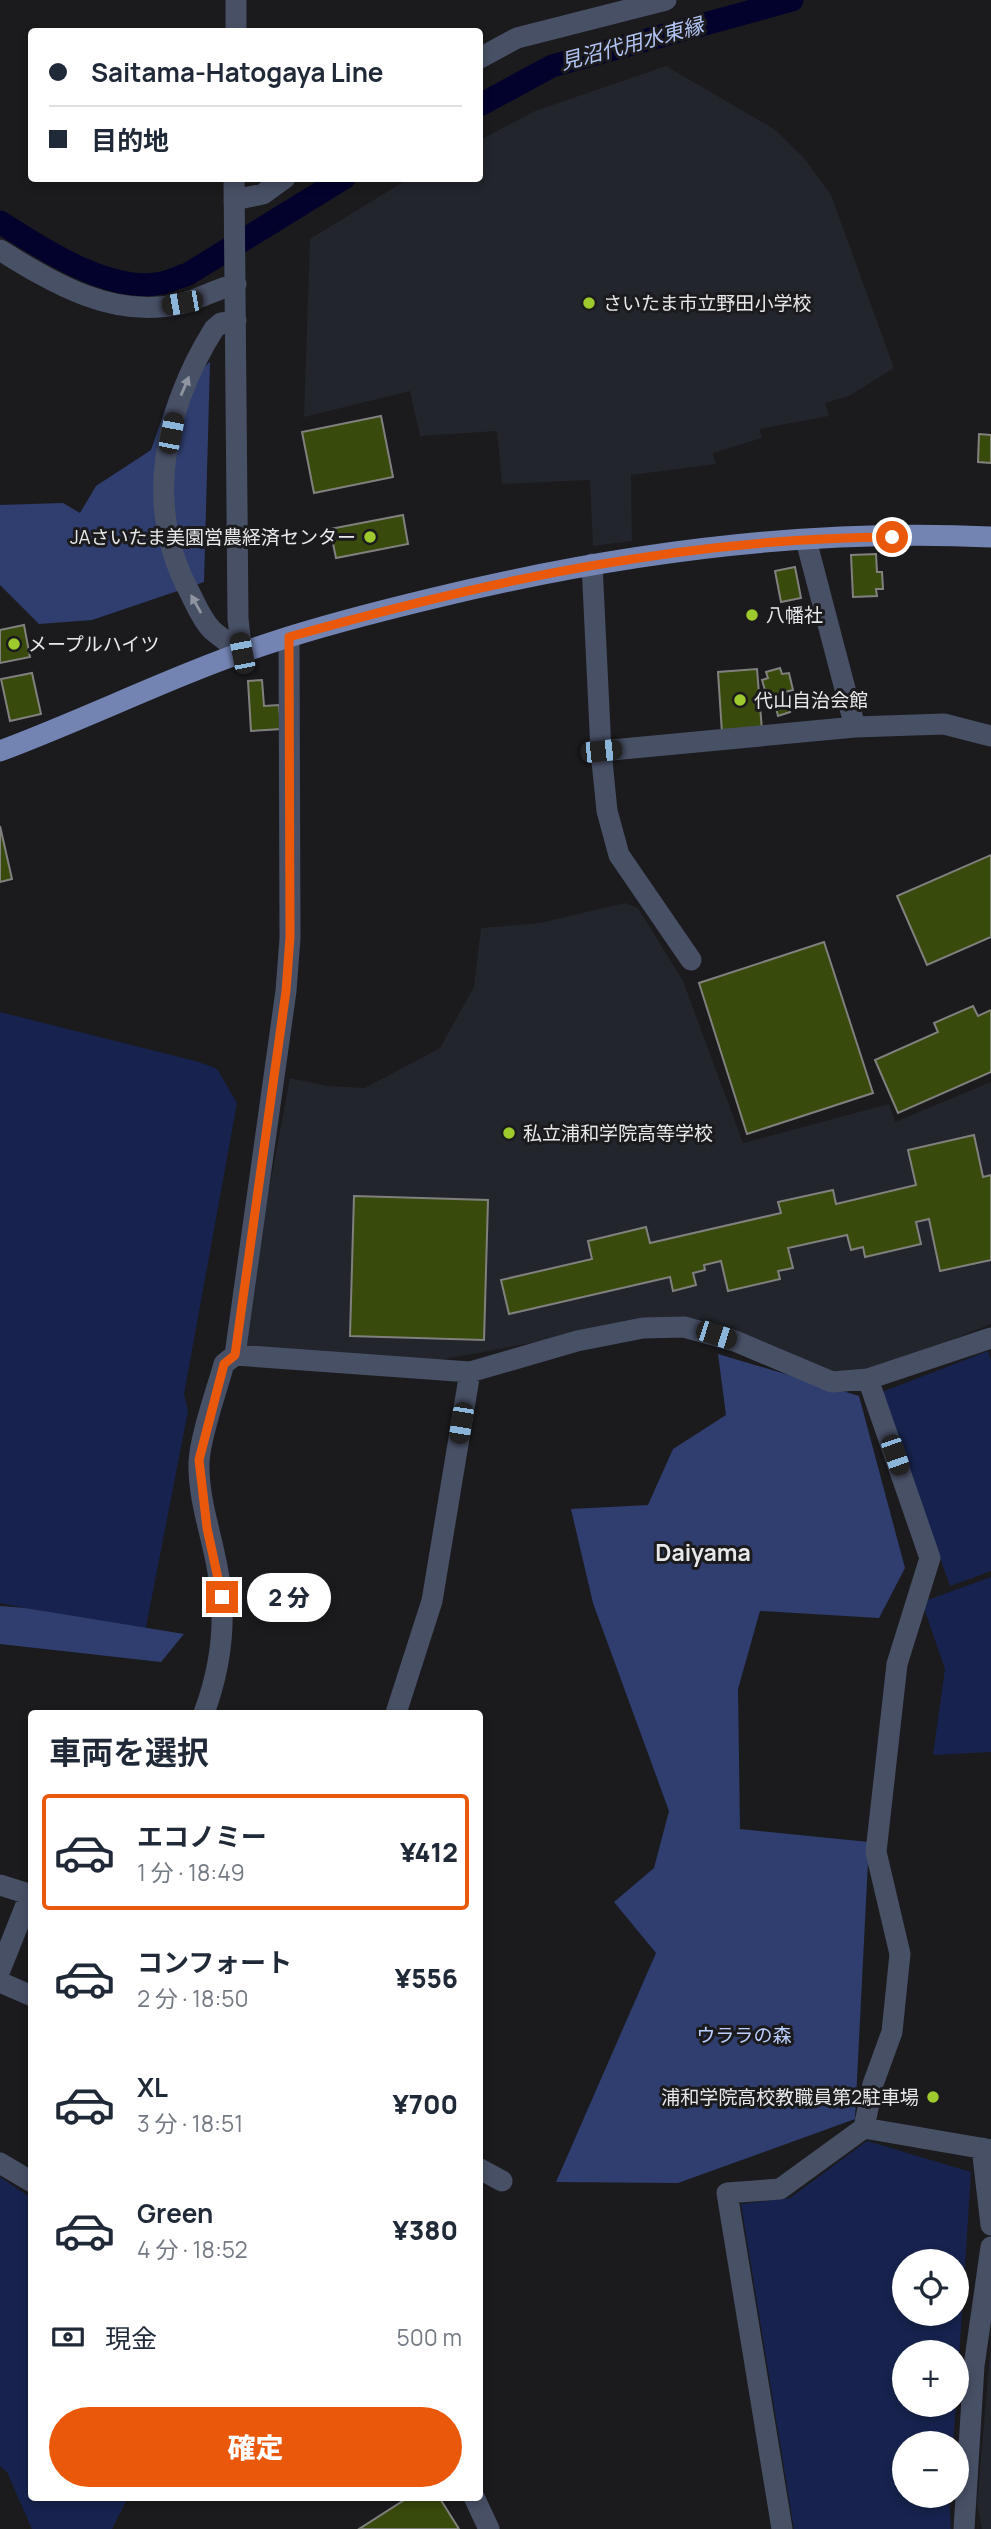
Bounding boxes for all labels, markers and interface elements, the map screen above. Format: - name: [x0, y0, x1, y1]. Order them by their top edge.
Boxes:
- water label: 見沼代用水東縁: [557, 10, 708, 76]
- text: Saitama-Hatogaya Line: [91, 54, 384, 90]
- text: 目的地: [91, 122, 169, 158]
- car: [160, 289, 205, 317]
- place label: さいたま市立野田小学校: [603, 290, 811, 316]
- marker: さいたま市立野田小学校: [581, 295, 597, 311]
- one-way arrow: [180, 375, 191, 396]
- car: [157, 410, 186, 456]
- route start: [876, 521, 908, 553]
- place label: JAさいたま美園営農経済センター: [70, 524, 356, 550]
- marker: JAさいたま美園営農経済センター: [362, 529, 378, 545]
- one-way arrow: [190, 594, 202, 614]
- place label: 八幡社: [766, 602, 823, 628]
- marker: 八幡社: [744, 607, 760, 623]
- car: [228, 630, 257, 676]
- place label: メープルハイツ: [28, 631, 159, 657]
- marker: メープルハイツ: [6, 636, 22, 652]
- place label: 代山自治会館: [754, 687, 868, 713]
- marker: 代山自治会館: [732, 692, 748, 708]
- car: [580, 738, 623, 764]
- place label: 私立浦和学院高等学校: [523, 1120, 713, 1146]
- marker: 私立浦和学院高等学校: [501, 1125, 517, 1141]
- car: [693, 1319, 740, 1351]
- car: [448, 1401, 475, 1445]
- car: [879, 1432, 912, 1478]
- district label: Daiyama: [655, 1536, 751, 1568]
- callout: 2 分: [246, 1572, 330, 1622]
- route end: [206, 1581, 238, 1613]
- text: 2 分: [268, 1581, 310, 1613]
- text: 車両を選択: [49, 1730, 209, 1774]
- text: エコノミー: [137, 1818, 267, 1854]
- icon: car: [53, 1821, 116, 1884]
- text: ¥412: [400, 1834, 458, 1870]
- text: 1 分 · 18:49: [137, 1856, 245, 1888]
- text: コンフォート: [137, 1944, 292, 1980]
- icon: car: [53, 1947, 116, 2010]
- text: ¥556: [395, 1960, 458, 1996]
- text: 2 分 · 18:50: [137, 1982, 249, 2014]
- park label: ウララの森: [696, 2022, 792, 2048]
- text: XL: [137, 2069, 168, 2105]
- icon: car: [53, 2073, 116, 2136]
- place label: 浦和学院高校教職員第2駐車場: [661, 2084, 919, 2110]
- text: ¥700: [392, 2086, 458, 2122]
- marker: 浦和学院高校教職員第2駐車場: [925, 2089, 941, 2105]
- text: 3 分 · 18:51: [137, 2107, 243, 2139]
- text: Green: [137, 2195, 213, 2231]
- icon: car: [53, 2199, 116, 2262]
- text: ¥380: [393, 2212, 458, 2248]
- text: 4 分 · 18:52: [137, 2233, 248, 2265]
- map controls: [892, 2249, 969, 2508]
- button: locate: [892, 2249, 969, 2326]
- icon: cash: [49, 2318, 87, 2356]
- text: 現金: [105, 2320, 157, 2356]
- text: 500 m: [397, 2321, 462, 2353]
- button: +: [892, 2340, 969, 2417]
- button: 確定: [49, 2407, 462, 2487]
- button: −: [892, 2431, 969, 2508]

